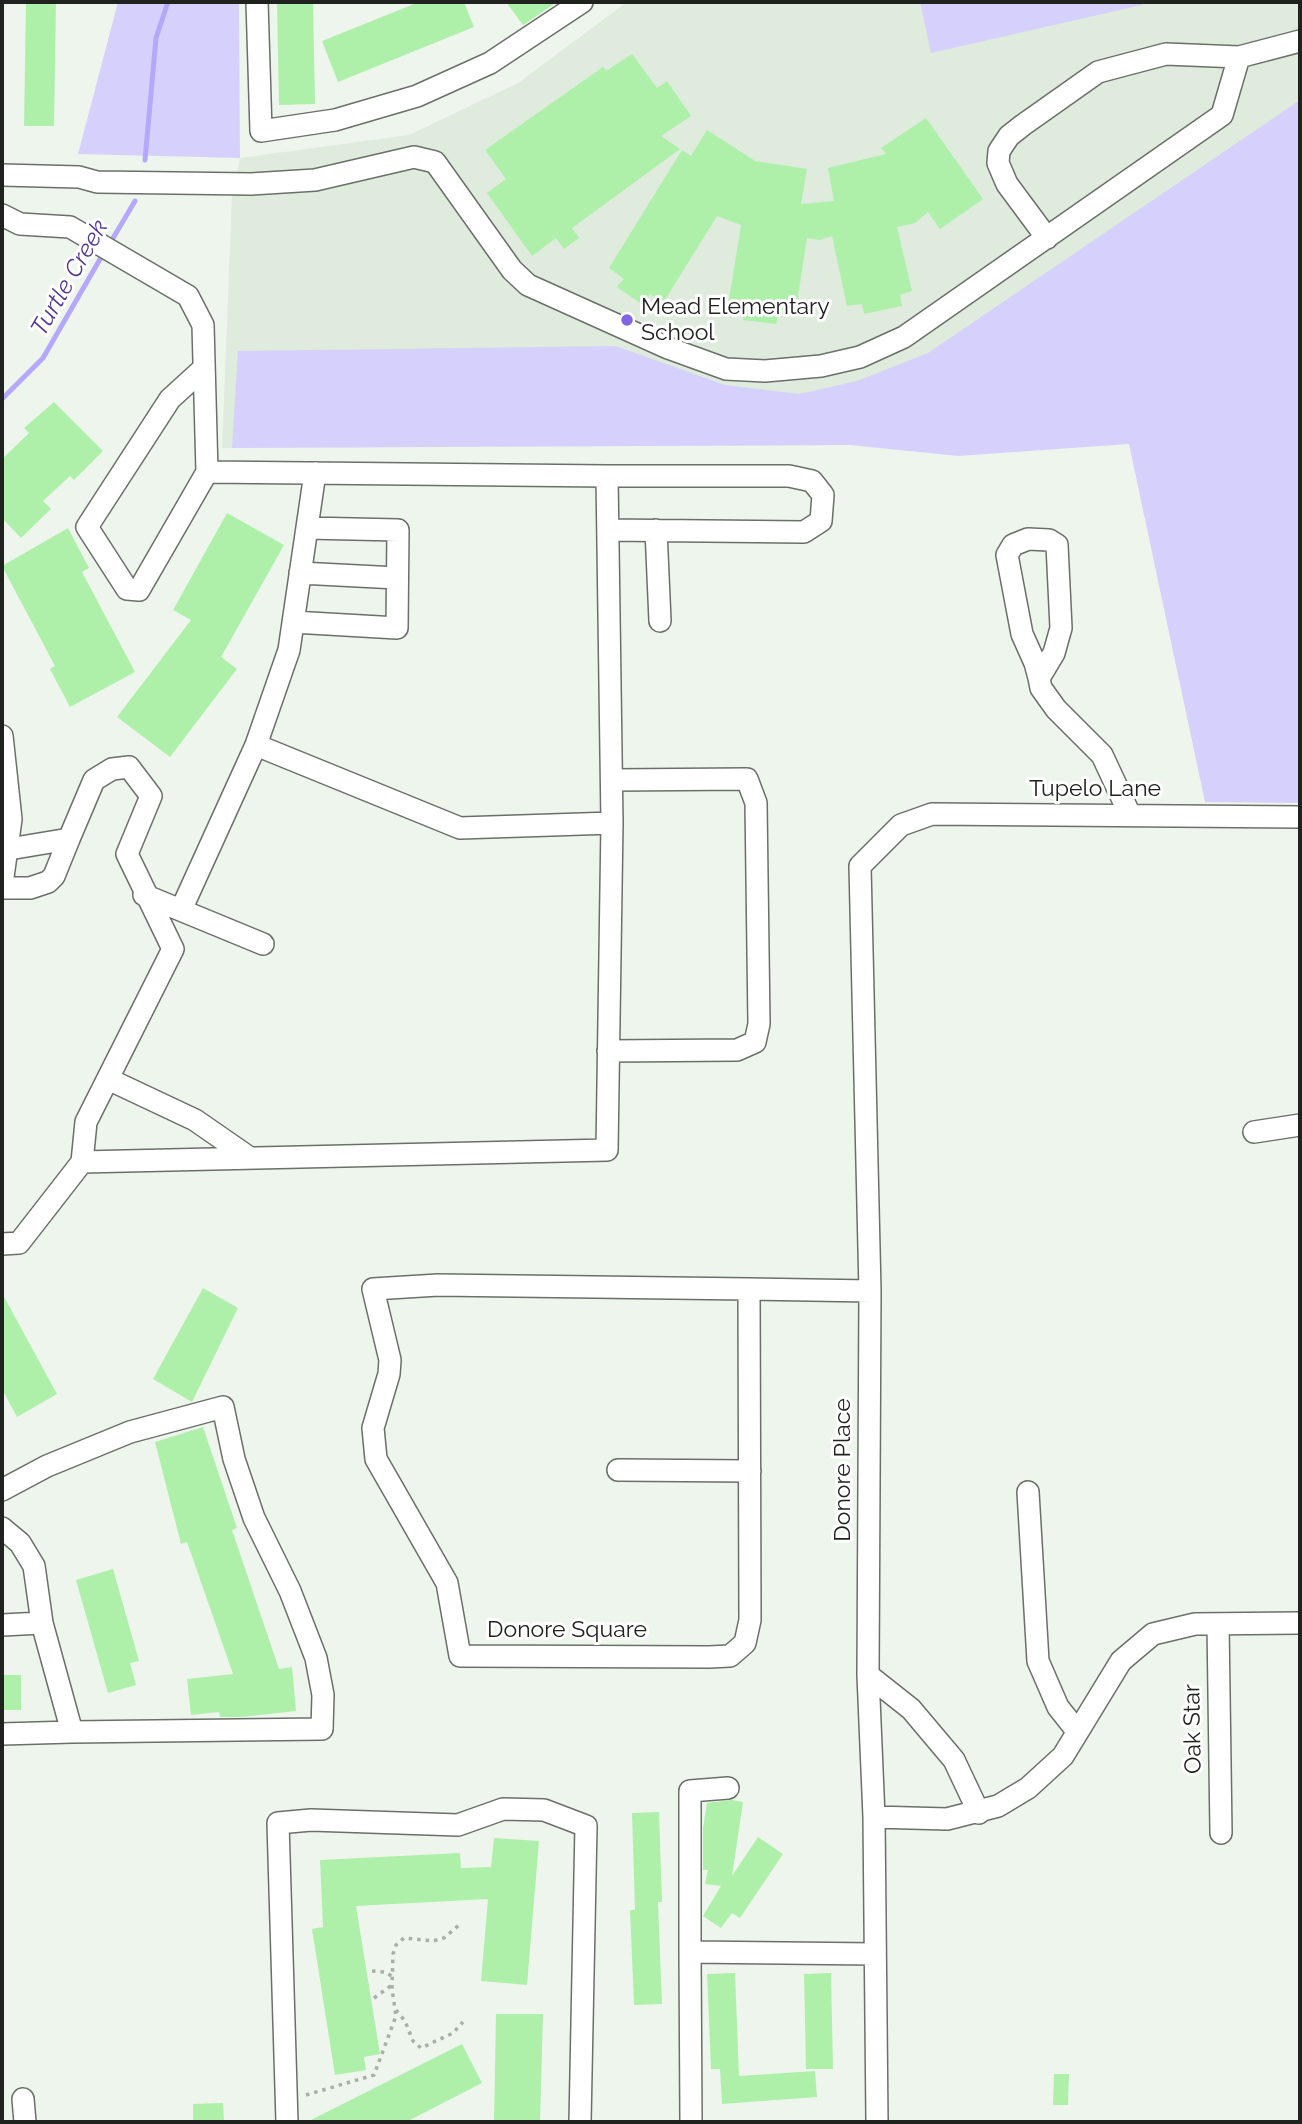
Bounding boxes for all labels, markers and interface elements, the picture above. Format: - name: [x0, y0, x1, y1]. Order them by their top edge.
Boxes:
- water label: Turtle Creek: [25, 215, 115, 341]
- place label: Mead Elementary School: [641, 293, 830, 347]
- marker: Mead Elementary School: [619, 312, 635, 328]
- street label: Tupelo Lane: [1029, 775, 1161, 803]
- street label: Donore Place: [829, 1398, 857, 1542]
- street label: Donore Square: [487, 1616, 647, 1644]
- street label: Oak Star: [1178, 1684, 1208, 1774]

